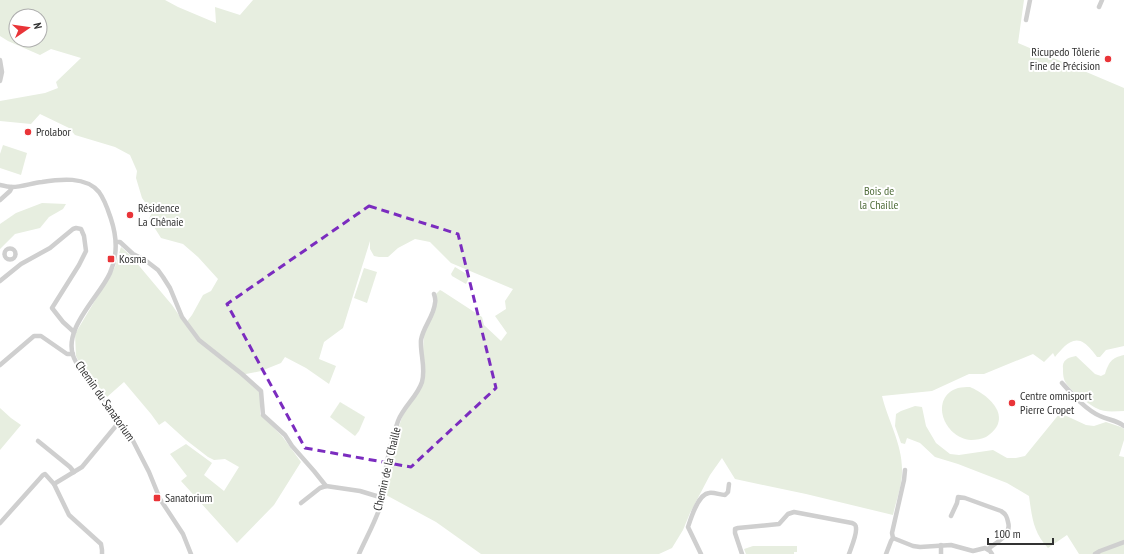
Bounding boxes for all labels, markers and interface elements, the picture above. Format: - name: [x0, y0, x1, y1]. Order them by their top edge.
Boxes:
- north arrow: [8, 8, 48, 48]
- text: N: [30, 21, 45, 30]
- place label: Ricupedo Tôlerie Fine de Précision: [1030, 44, 1100, 73]
- marker: Ricupedo Tôlerie Fine de Précision: [1103, 54, 1113, 64]
- place label: Prolabor: [36, 124, 72, 139]
- marker: Prolabor: [23, 127, 33, 137]
- park label: Bois de la Chaille: [860, 183, 898, 212]
- place label: Résidence La Chênaie: [138, 200, 184, 229]
- marker: Résidence La Chênaie: [125, 210, 135, 220]
- place label: Kosma: [119, 251, 147, 266]
- marker: Kosma: [106, 254, 116, 264]
- street label: Chemin du Sanatorium: [72, 358, 139, 444]
- place label: Centre omnisport Pierre Cropet: [1020, 388, 1092, 417]
- marker: Centre omnisport Pierre Cropet: [1007, 398, 1017, 408]
- street label: Chemin de la Chaille: [370, 425, 403, 512]
- place label: Sanatorium: [165, 490, 212, 505]
- marker: Sanatorium: [152, 493, 162, 503]
- scale bar: [988, 520, 1053, 546]
- text: 100 m: [994, 526, 1021, 541]

